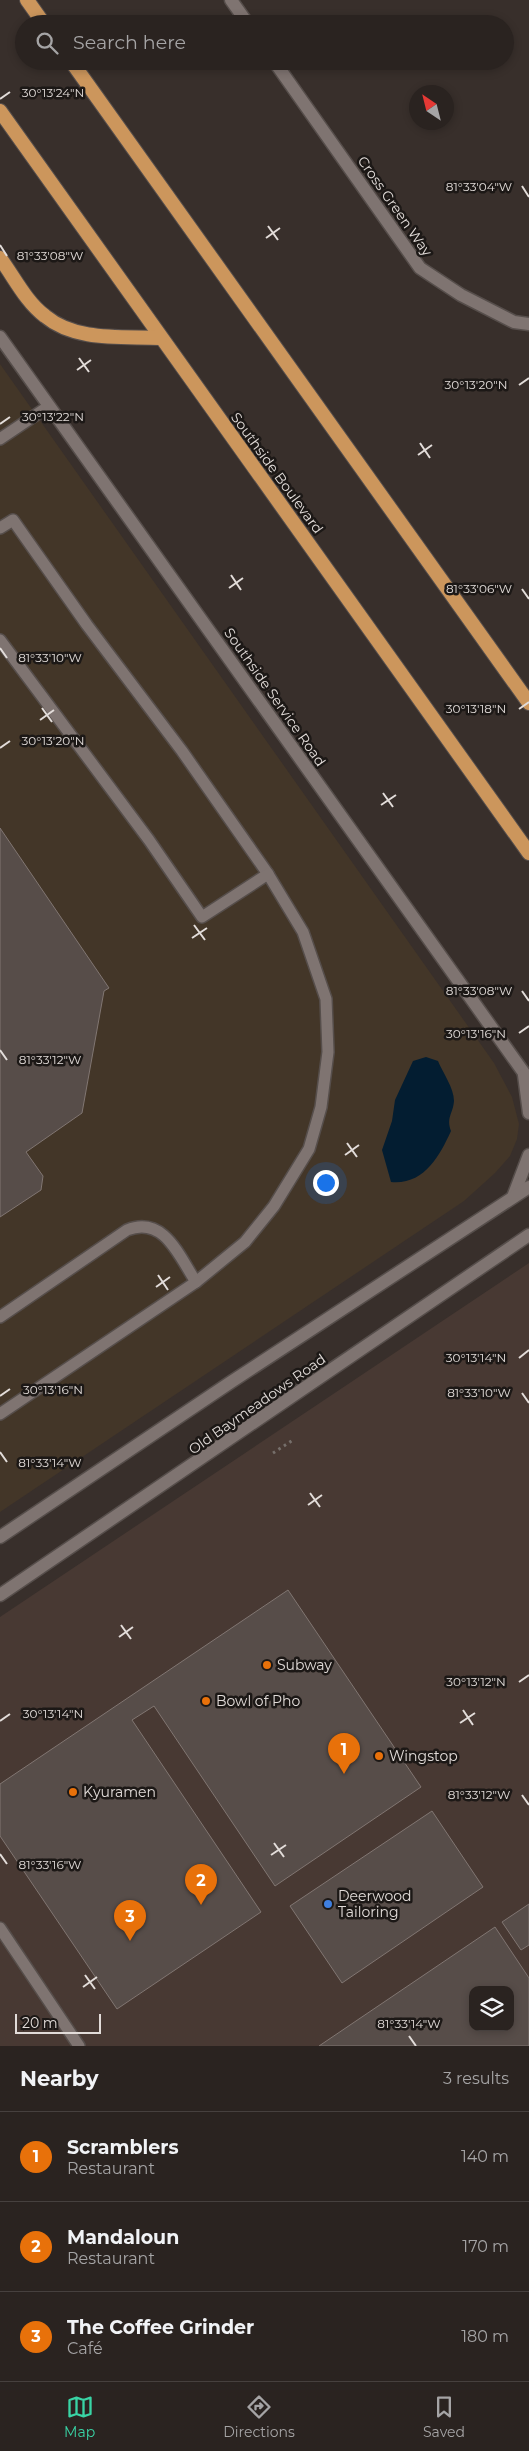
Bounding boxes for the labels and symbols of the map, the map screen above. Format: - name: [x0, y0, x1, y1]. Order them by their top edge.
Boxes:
- text: 30°13'24"N: [22, 85, 84, 100]
- north arrow: [409, 85, 454, 130]
- street label: Cross Green Way: [354, 152, 436, 260]
- text: 81°33'04"W: [446, 179, 512, 194]
- text: 81°33'08"W: [17, 248, 83, 263]
- text: 30°13'20"N: [444, 377, 508, 392]
- text: 30°13'22"N: [22, 409, 84, 424]
- street label: Southside Boulevard: [227, 409, 327, 537]
- text: 81°33'06"W: [446, 581, 512, 596]
- street label: Southside Service Road: [220, 624, 330, 770]
- text: 81°33'10"W: [18, 650, 82, 665]
- text: 30°13'18"N: [446, 701, 506, 716]
- text: 30°13'20"N: [21, 733, 85, 748]
- text: 81°33'08"W: [446, 983, 512, 998]
- text: 30°13'16"N: [446, 1026, 506, 1041]
- text: 81°33'12"W: [19, 1052, 81, 1067]
- your location: [313, 1170, 339, 1196]
- street label: Old Baymeadows Road: [185, 1350, 329, 1458]
- text: 30°13'14"N: [446, 1350, 506, 1365]
- text: 30°13'16"N: [23, 1382, 83, 1397]
- text: 81°33'10"W: [447, 1385, 511, 1400]
- text: 81°33'14"W: [18, 1455, 82, 1470]
- place label: Subway: [277, 1656, 332, 1674]
- marker: Subway: [261, 1659, 273, 1671]
- text: 30°13'12"N: [446, 1674, 506, 1689]
- place label: Bowl of Pho: [216, 1692, 301, 1710]
- marker: Bowl of Pho: [200, 1695, 212, 1707]
- text: 30°13'14"N: [23, 1706, 83, 1721]
- pin: 1: [328, 1733, 360, 1774]
- place label: Wingstop: [389, 1747, 458, 1765]
- marker: Wingstop: [373, 1750, 385, 1762]
- place label: Kyuramen: [83, 1783, 156, 1801]
- marker: Kyuramen: [67, 1786, 79, 1798]
- text: 81°33'12"W: [448, 1787, 510, 1802]
- text: 81°33'16"W: [19, 1857, 81, 1872]
- pin: 2: [185, 1864, 217, 1905]
- place label: Deerwood Tailoring: [338, 1887, 411, 1921]
- marker: Deerwood Tailoring: [322, 1898, 334, 1910]
- pin: 3: [114, 1900, 146, 1941]
- scale bar: [15, 2011, 101, 2034]
- text: 81°33'14"W: [377, 2016, 441, 2031]

